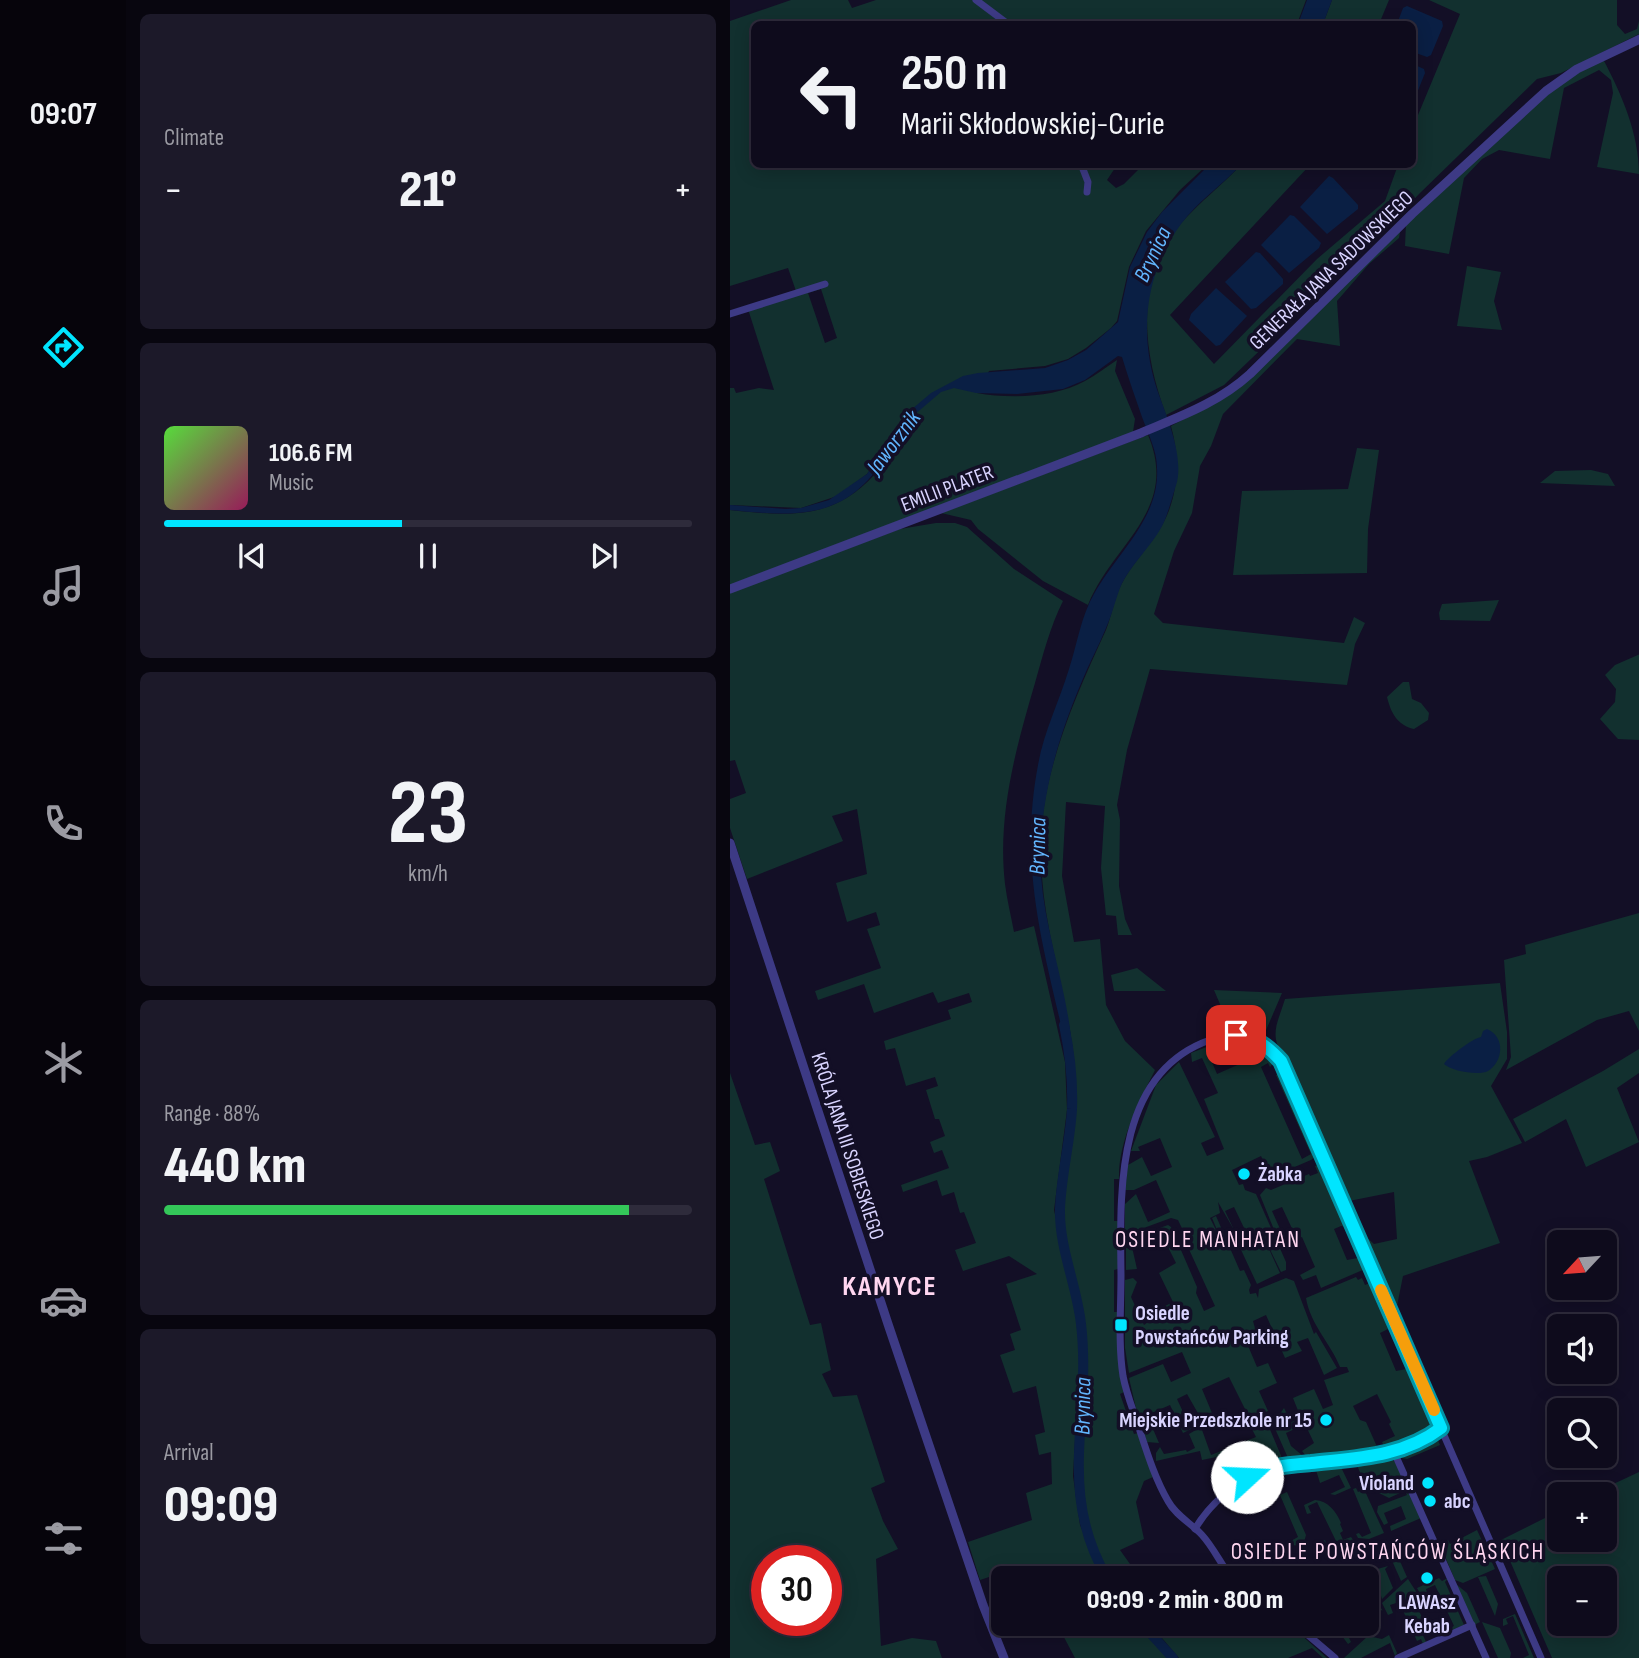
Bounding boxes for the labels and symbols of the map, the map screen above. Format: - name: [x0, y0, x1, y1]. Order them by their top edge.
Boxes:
- street label: GENERAŁA JANA SADOWSKIEGO: [1244, 186, 1418, 355]
- water label: Brynica: [1128, 222, 1178, 286]
- water label: Jaworznik: [859, 404, 928, 482]
- street label: EMILII PLATER: [898, 459, 997, 517]
- water label: Brynica: [1023, 816, 1053, 875]
- pin: [1206, 1005, 1266, 1065]
- street label: KRÓLA JANA III SOBIESKIEGO: [805, 1049, 890, 1243]
- place label: Żabka: [1258, 1162, 1302, 1187]
- marker: Żabka: [1236, 1166, 1252, 1182]
- district label: OSIEDLE MANHATAN: [1115, 1226, 1301, 1254]
- north arrow: [1547, 1230, 1617, 1300]
- district label: KAMYCE: [842, 1270, 938, 1303]
- place label: Osiedle Powstańców Parking: [1135, 1301, 1289, 1350]
- marker: Osiedle Powstańców Parking: [1113, 1317, 1129, 1333]
- water label: Brynica: [1068, 1376, 1098, 1435]
- place label: Miejskie Przedszkole nr 15: [1119, 1408, 1312, 1433]
- marker: Miejskie Przedszkole nr 15: [1318, 1412, 1334, 1428]
- position arrow: [1210, 1440, 1284, 1514]
- place label: Violand: [1359, 1471, 1414, 1496]
- marker: Violand: [1420, 1475, 1436, 1491]
- place label: abc: [1444, 1489, 1471, 1514]
- marker: abc: [1422, 1493, 1438, 1509]
- district label: OSIEDLE POWSTAŃCÓW ŚLĄSKICH: [1231, 1538, 1545, 1566]
- speed limit sign: 30: [751, 1545, 842, 1636]
- marker: LAWAsz Kebab: [1419, 1570, 1435, 1586]
- place label: LAWAsz Kebab: [1398, 1590, 1456, 1639]

